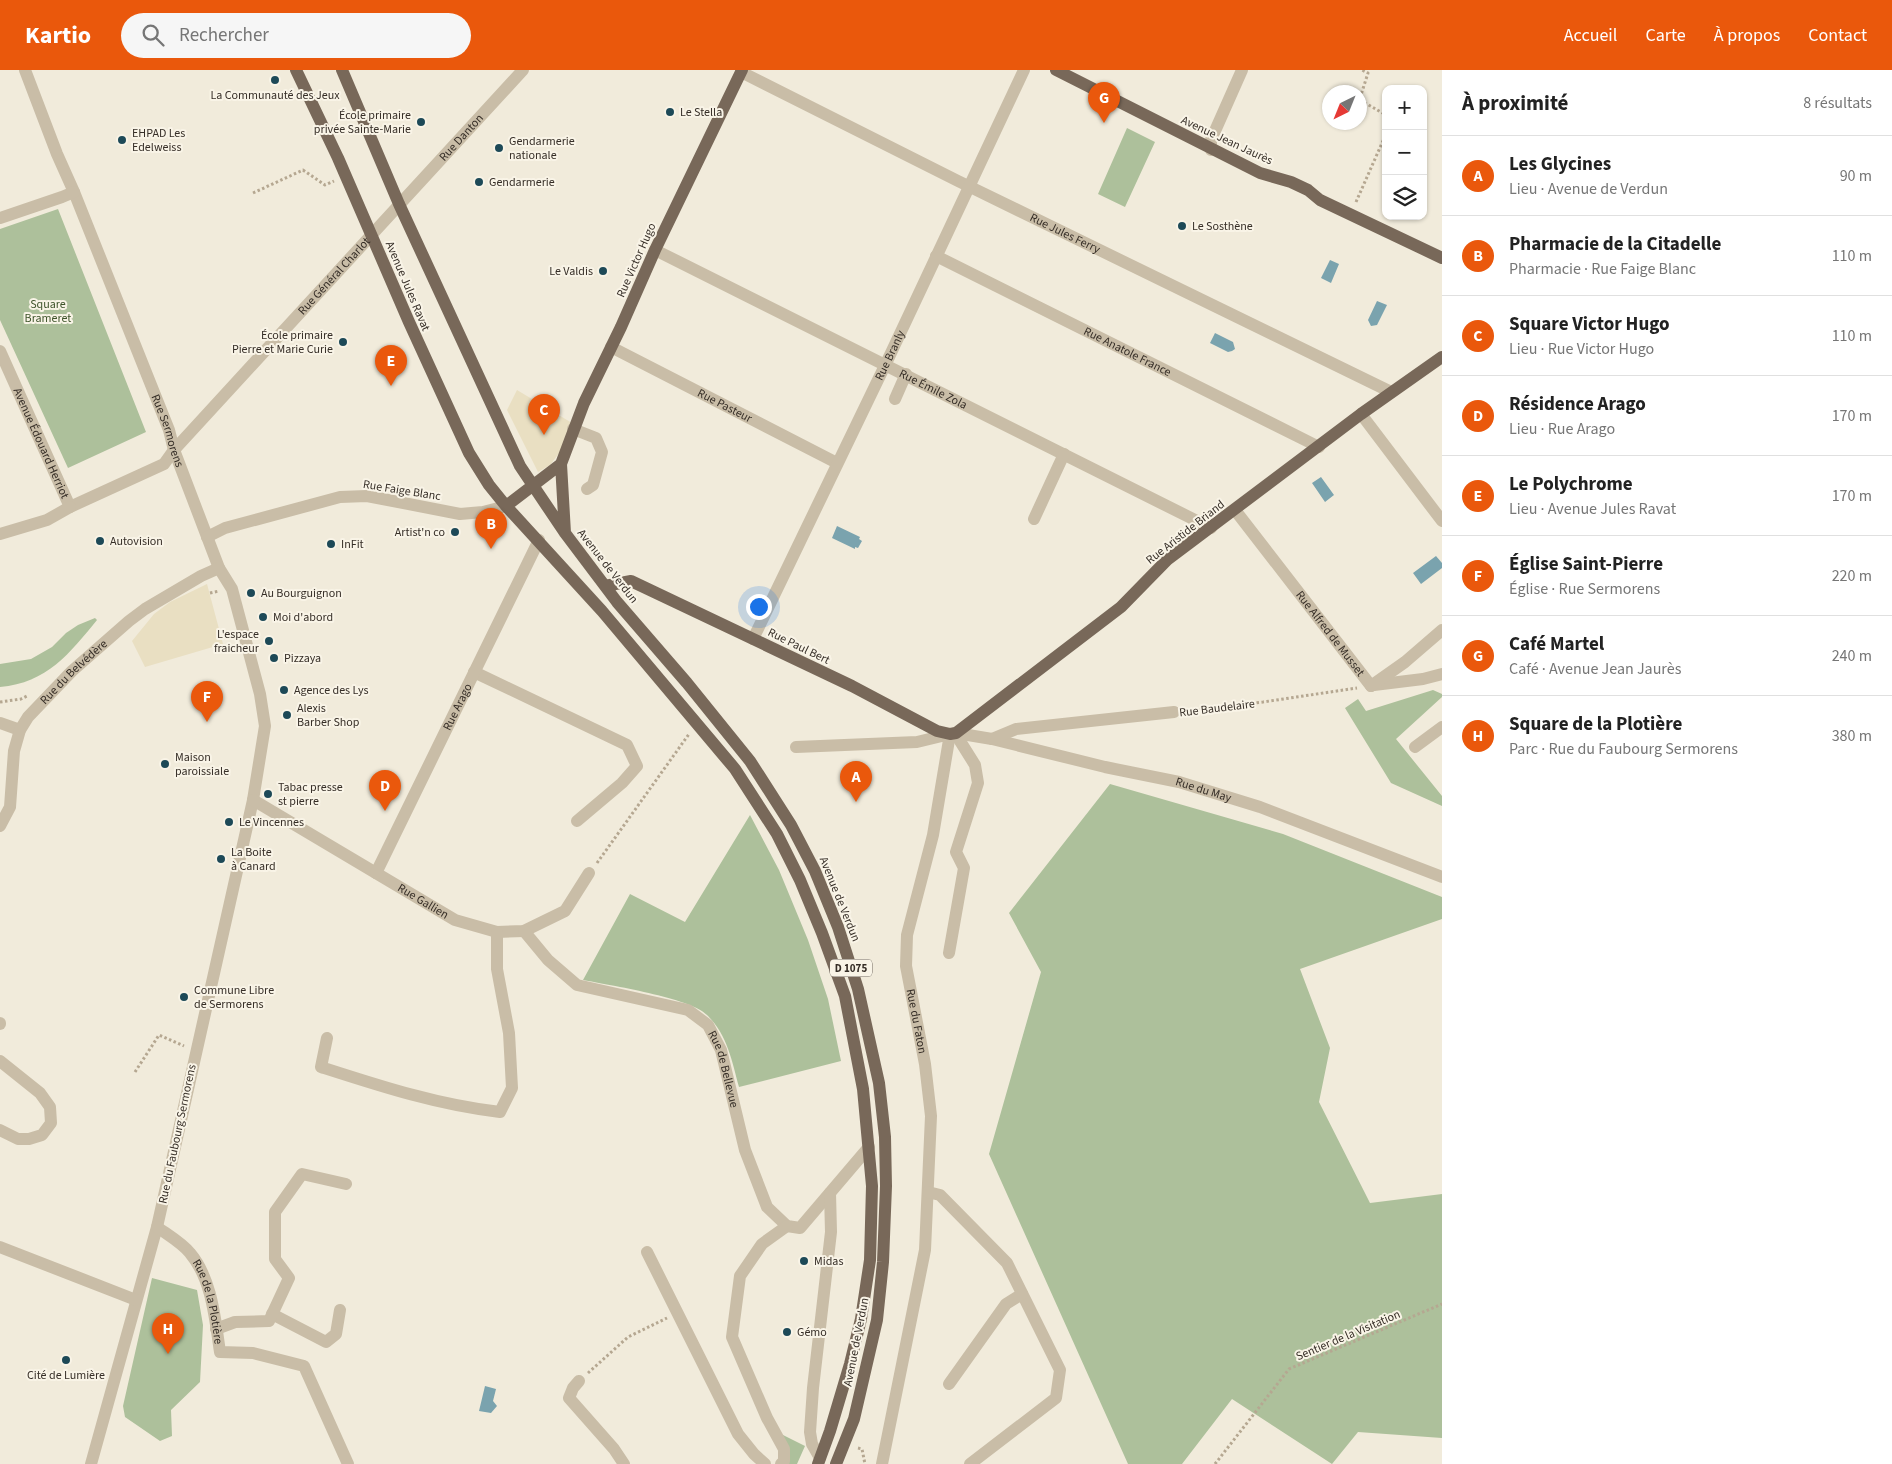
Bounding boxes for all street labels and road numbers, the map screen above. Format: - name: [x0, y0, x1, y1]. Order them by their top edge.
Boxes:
- street label: Rue Danton: [435, 110, 488, 165]
- street label: Avenue Jean Jaurès: [1178, 112, 1275, 169]
- street label: Rue Jules Ferry: [1027, 209, 1103, 258]
- street label: Rue Victor Hugo: [612, 220, 660, 300]
- street label: Rue Général Charlot: [294, 234, 374, 319]
- street label: Avenue Jules Ravat: [381, 239, 434, 334]
- street label: Rue Anatole France: [1081, 323, 1174, 381]
- street label: Rue Branly: [871, 327, 910, 384]
- street label: Rue Émile Zola: [896, 365, 970, 414]
- street label: Avenue Édouard Herriot: [9, 385, 73, 502]
- street label: Rue Pasteur: [694, 385, 756, 427]
- street label: Rue Sermorens: [147, 392, 188, 470]
- street label: Rue Faige Blanc: [362, 476, 443, 505]
- street label: Rue Aristide Briand: [1142, 496, 1228, 569]
- street label: Avenue de Verdun: [573, 526, 642, 607]
- street label: Rue Alfred de Musset: [1291, 587, 1369, 680]
- street label: Rue Paul Bert: [765, 624, 833, 669]
- street label: Rue du Belvédère: [36, 636, 111, 708]
- street label: Rue Arago: [439, 681, 477, 734]
- street label: Rue Baudelaire: [1178, 695, 1256, 722]
- street label: Rue du May: [1173, 773, 1234, 807]
- street label: Avenue de Verdun: [815, 854, 864, 944]
- street label: Rue Gallien: [394, 880, 452, 923]
- road number: D 1075: [830, 960, 872, 976]
- street label: Rue du Faton: [902, 987, 931, 1055]
- street label: Rue de Bellevue: [703, 1028, 743, 1110]
- street label: Rue du Faubourg Sermorens: [154, 1063, 201, 1205]
- street label: Rue de la Plotière: [188, 1256, 227, 1345]
- street label: Avenue de Verdun: [840, 1296, 873, 1388]
- street label: Sentier de la Visitation: [1293, 1306, 1403, 1365]

